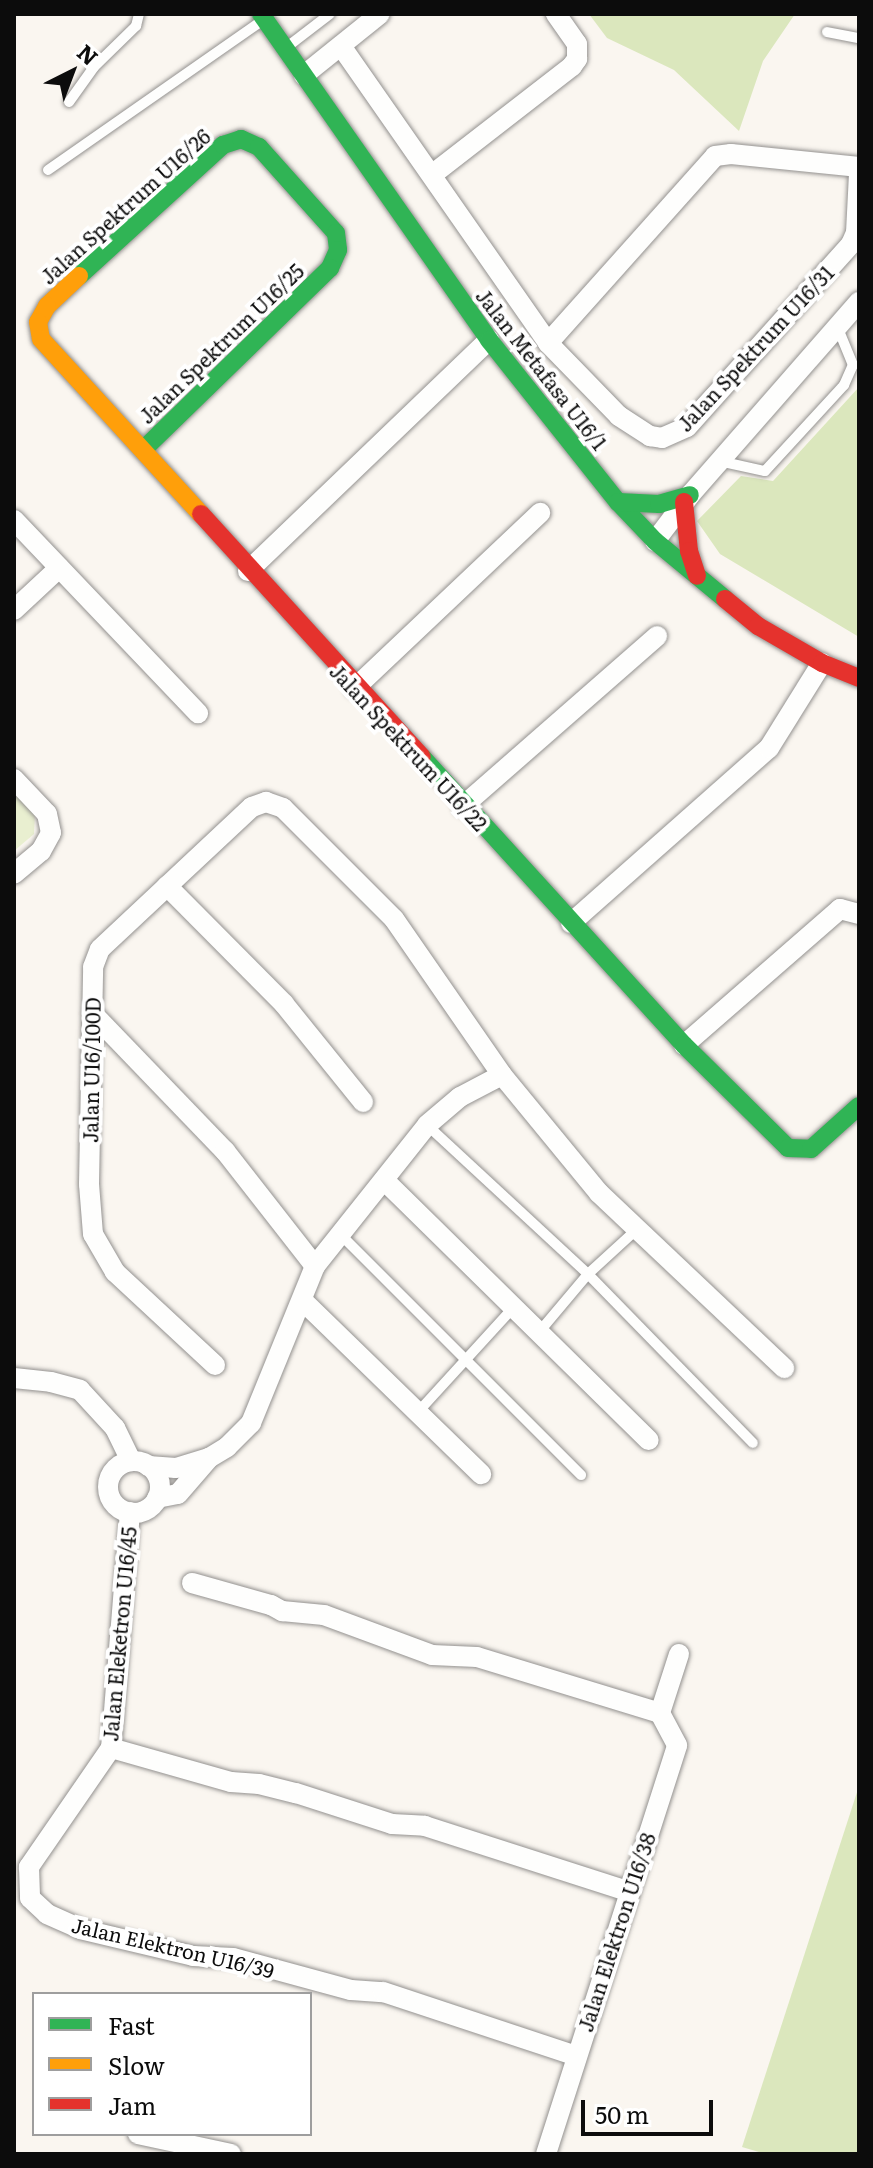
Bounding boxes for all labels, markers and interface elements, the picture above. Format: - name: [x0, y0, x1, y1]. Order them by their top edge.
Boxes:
- north arrow: [32, 32, 112, 112]
- text: N: [70, 35, 106, 72]
- street label: Jalan Spektrum U16/26: [35, 124, 215, 288]
- street label: Jalan Spektrum U16/25: [134, 258, 308, 428]
- street label: Jalan Spektrum U16/31: [672, 260, 838, 436]
- street label: Jalan Metafasa U16/1: [472, 284, 612, 454]
- street label: Jalan Spektrum U16/22: [325, 659, 493, 835]
- street label: Jalan U16/100D: [78, 997, 104, 1143]
- street label: Jalan Eleketron U16/45: [98, 1526, 140, 1742]
- street label: Jalan Elektron U16/38: [572, 1830, 660, 2034]
- street label: Jalan Elektron U16/39: [69, 1912, 277, 1982]
- legend: [32, 1992, 312, 2136]
- text: Fast: [108, 2007, 155, 2042]
- text: Slow: [108, 2047, 165, 2082]
- scale bar: [585, 2084, 717, 2134]
- text: Jam: [108, 2087, 156, 2122]
- text: 50 m: [595, 2096, 649, 2131]

